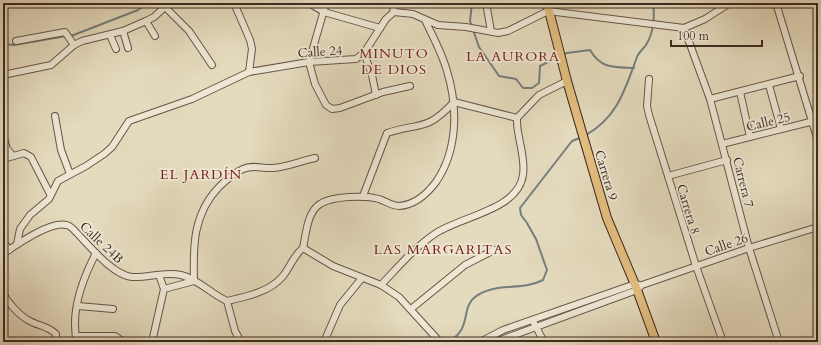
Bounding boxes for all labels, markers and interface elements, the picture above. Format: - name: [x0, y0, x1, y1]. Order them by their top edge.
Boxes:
- scale bar: [671, 22, 762, 48]
- text: 100 m: [677, 28, 710, 44]
- street label: Calle 24: [297, 41, 343, 63]
- district label: MINUTO DE DIOS: [359, 44, 429, 79]
- district label: LA AURORA: [466, 47, 560, 66]
- street label: Calle 25: [744, 108, 792, 136]
- street label: Carrera 9: [590, 148, 622, 203]
- street label: Carrera 7: [728, 155, 758, 210]
- district label: EL JARDÍN: [160, 165, 242, 184]
- street label: Carrera 8: [672, 182, 704, 237]
- street label: Calle 24B: [76, 218, 127, 268]
- street label: Calle 26: [702, 229, 751, 261]
- district label: LAS MARGARITAS: [374, 240, 512, 259]

